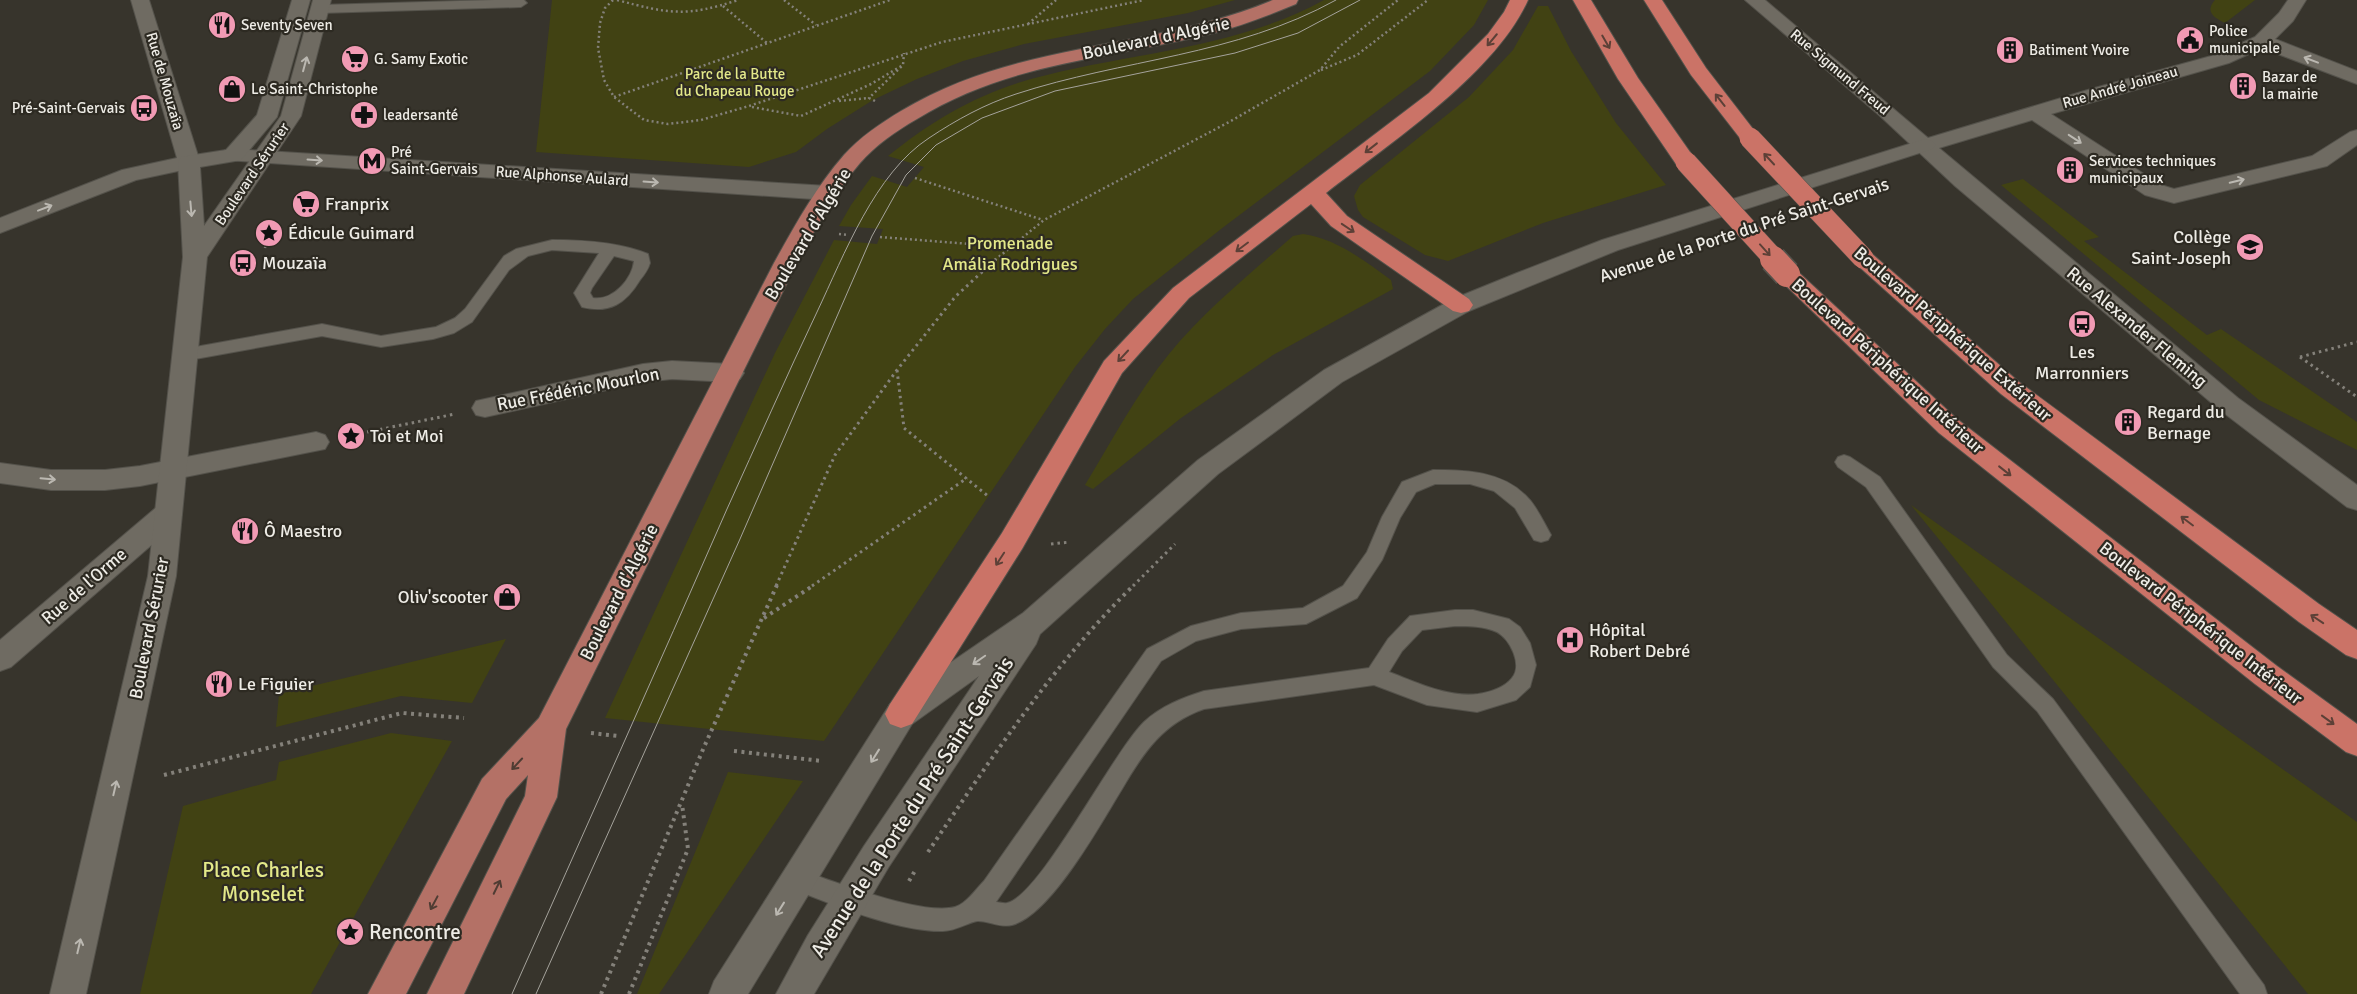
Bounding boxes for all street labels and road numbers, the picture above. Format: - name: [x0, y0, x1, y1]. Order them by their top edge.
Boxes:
- street label: Boulevard d'Algérie: [1080, 12, 1232, 64]
- street label: Rue Sigmund Freud: [1787, 25, 1893, 119]
- street label: Rue de Mouzaïa: [142, 30, 188, 132]
- street label: Rue André Joineau: [2060, 62, 2180, 112]
- street label: Boulevard Sérurier: [211, 119, 293, 229]
- street label: Rue Alphonse Aulard: [495, 162, 629, 190]
- street label: Boulevard d'Algérie: [760, 164, 856, 304]
- street label: Avenue de la Porte du Pré Saint-Gervais: [1596, 173, 1892, 287]
- street label: Boulevard Périphérique Extérieur: [1849, 242, 2057, 426]
- street label: Rue Alexander Fleming: [2062, 262, 2212, 392]
- street label: Boulevard Périphérique Intérieur: [1787, 274, 1989, 459]
- street label: Rue Frédéric Mourlon: [495, 362, 661, 416]
- street label: Boulevard d'Algérie: [575, 520, 663, 664]
- street label: Boulevard Périphérique Intérieur: [2095, 537, 2307, 709]
- street label: Rue de l'Orme: [37, 543, 131, 629]
- street label: Boulevard Sérurier: [124, 555, 174, 701]
- street label: Avenue de la Porte du Pré Saint-Gervais: [805, 652, 1019, 962]

